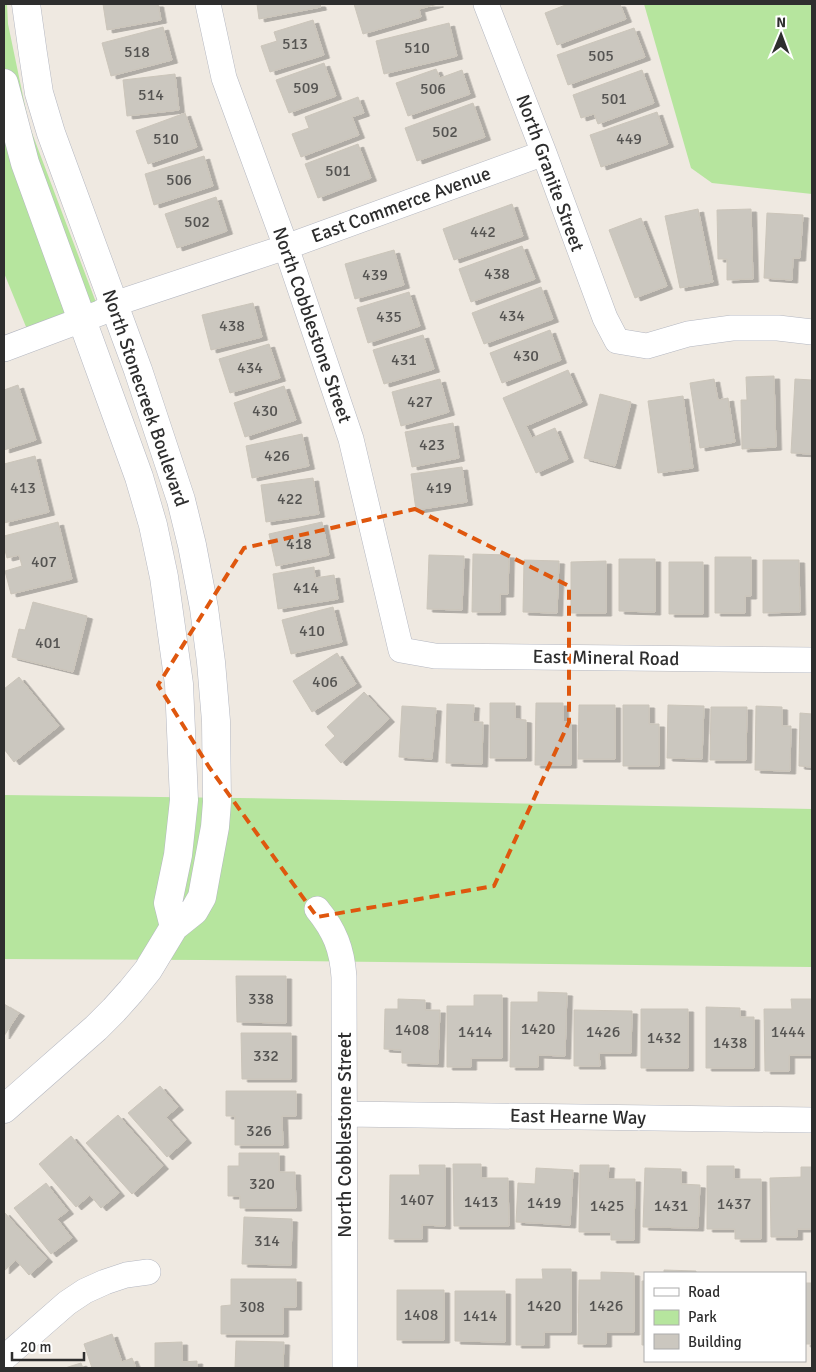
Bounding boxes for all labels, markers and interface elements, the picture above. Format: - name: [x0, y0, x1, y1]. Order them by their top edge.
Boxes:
- north arrow: [756, 10, 806, 60]
- text: N: [776, 14, 786, 31]
- house number: 513: [282, 34, 308, 54]
- house number: 510: [404, 38, 430, 58]
- house number: 518: [124, 42, 150, 62]
- house number: 505: [588, 46, 614, 66]
- house number: 509: [293, 78, 319, 98]
- house number: 506: [420, 79, 446, 99]
- house number: 514: [138, 85, 164, 105]
- house number: 501: [601, 89, 627, 109]
- street label: North Granite Street: [510, 91, 590, 255]
- house number: 502: [432, 122, 458, 142]
- house number: 510: [153, 129, 179, 149]
- house number: 449: [616, 129, 642, 149]
- street label: East Commerce Avenue: [308, 161, 494, 249]
- house number: 501: [325, 161, 351, 181]
- house number: 506: [166, 170, 192, 190]
- house number: 502: [184, 212, 210, 232]
- house number: 442: [470, 222, 496, 242]
- street label: North Cobblestone Street: [267, 224, 357, 426]
- house number: 438: [484, 264, 510, 284]
- house number: 439: [362, 265, 388, 285]
- street label: North Stonecreek Boulevard: [97, 286, 193, 510]
- house number: 434: [499, 306, 525, 326]
- house number: 435: [376, 307, 402, 327]
- house number: 438: [219, 316, 245, 336]
- house number: 430: [513, 346, 539, 366]
- house number: 431: [391, 350, 417, 370]
- house number: 434: [237, 358, 263, 378]
- house number: 427: [407, 392, 433, 412]
- house number: 430: [252, 401, 278, 421]
- house number: 423: [419, 435, 445, 455]
- house number: 426: [264, 446, 290, 466]
- house number: 413: [10, 478, 36, 498]
- house number: 419: [426, 478, 452, 498]
- house number: 422: [277, 489, 303, 509]
- house number: 418: [286, 534, 312, 554]
- house number: 407: [31, 552, 57, 572]
- house number: 414: [293, 578, 319, 598]
- house number: 410: [299, 621, 325, 641]
- house number: 401: [35, 633, 61, 653]
- street label: East Mineral Road: [532, 645, 680, 671]
- house number: 406: [312, 672, 338, 692]
- house number: 338: [248, 989, 274, 1009]
- house number: 1420: [521, 1019, 555, 1039]
- house number: 1408: [395, 1020, 429, 1040]
- house number: 1414: [458, 1022, 493, 1042]
- house number: 1426: [586, 1022, 620, 1042]
- house number: 1444: [771, 1022, 806, 1042]
- house number: 1432: [647, 1028, 681, 1048]
- street label: North Cobblestone Street: [333, 1032, 357, 1238]
- house number: 1438: [713, 1033, 747, 1053]
- house number: 332: [253, 1046, 279, 1066]
- street label: East Hearne Way: [510, 1104, 646, 1130]
- house number: 326: [246, 1121, 272, 1141]
- house number: 320: [249, 1174, 275, 1194]
- house number: 1407: [400, 1190, 434, 1210]
- house number: 1413: [464, 1192, 498, 1212]
- house number: 1419: [527, 1193, 561, 1213]
- house number: 1437: [717, 1194, 751, 1214]
- house number: 1425: [590, 1196, 624, 1216]
- house number: 1431: [654, 1196, 688, 1216]
- house number: 314: [254, 1231, 280, 1251]
- legend: [644, 1272, 806, 1362]
- text: Road: [688, 1283, 720, 1301]
- house number: 1420: [527, 1296, 561, 1316]
- house number: 1426: [589, 1296, 623, 1316]
- house number: 308: [239, 1297, 265, 1317]
- house number: 1408: [404, 1305, 438, 1325]
- house number: 1414: [463, 1306, 498, 1326]
- text: Park: [688, 1308, 717, 1326]
- scale bar: [12, 1330, 85, 1362]
- text: Building: [688, 1333, 742, 1351]
- text: 20 m: [20, 1338, 51, 1356]

